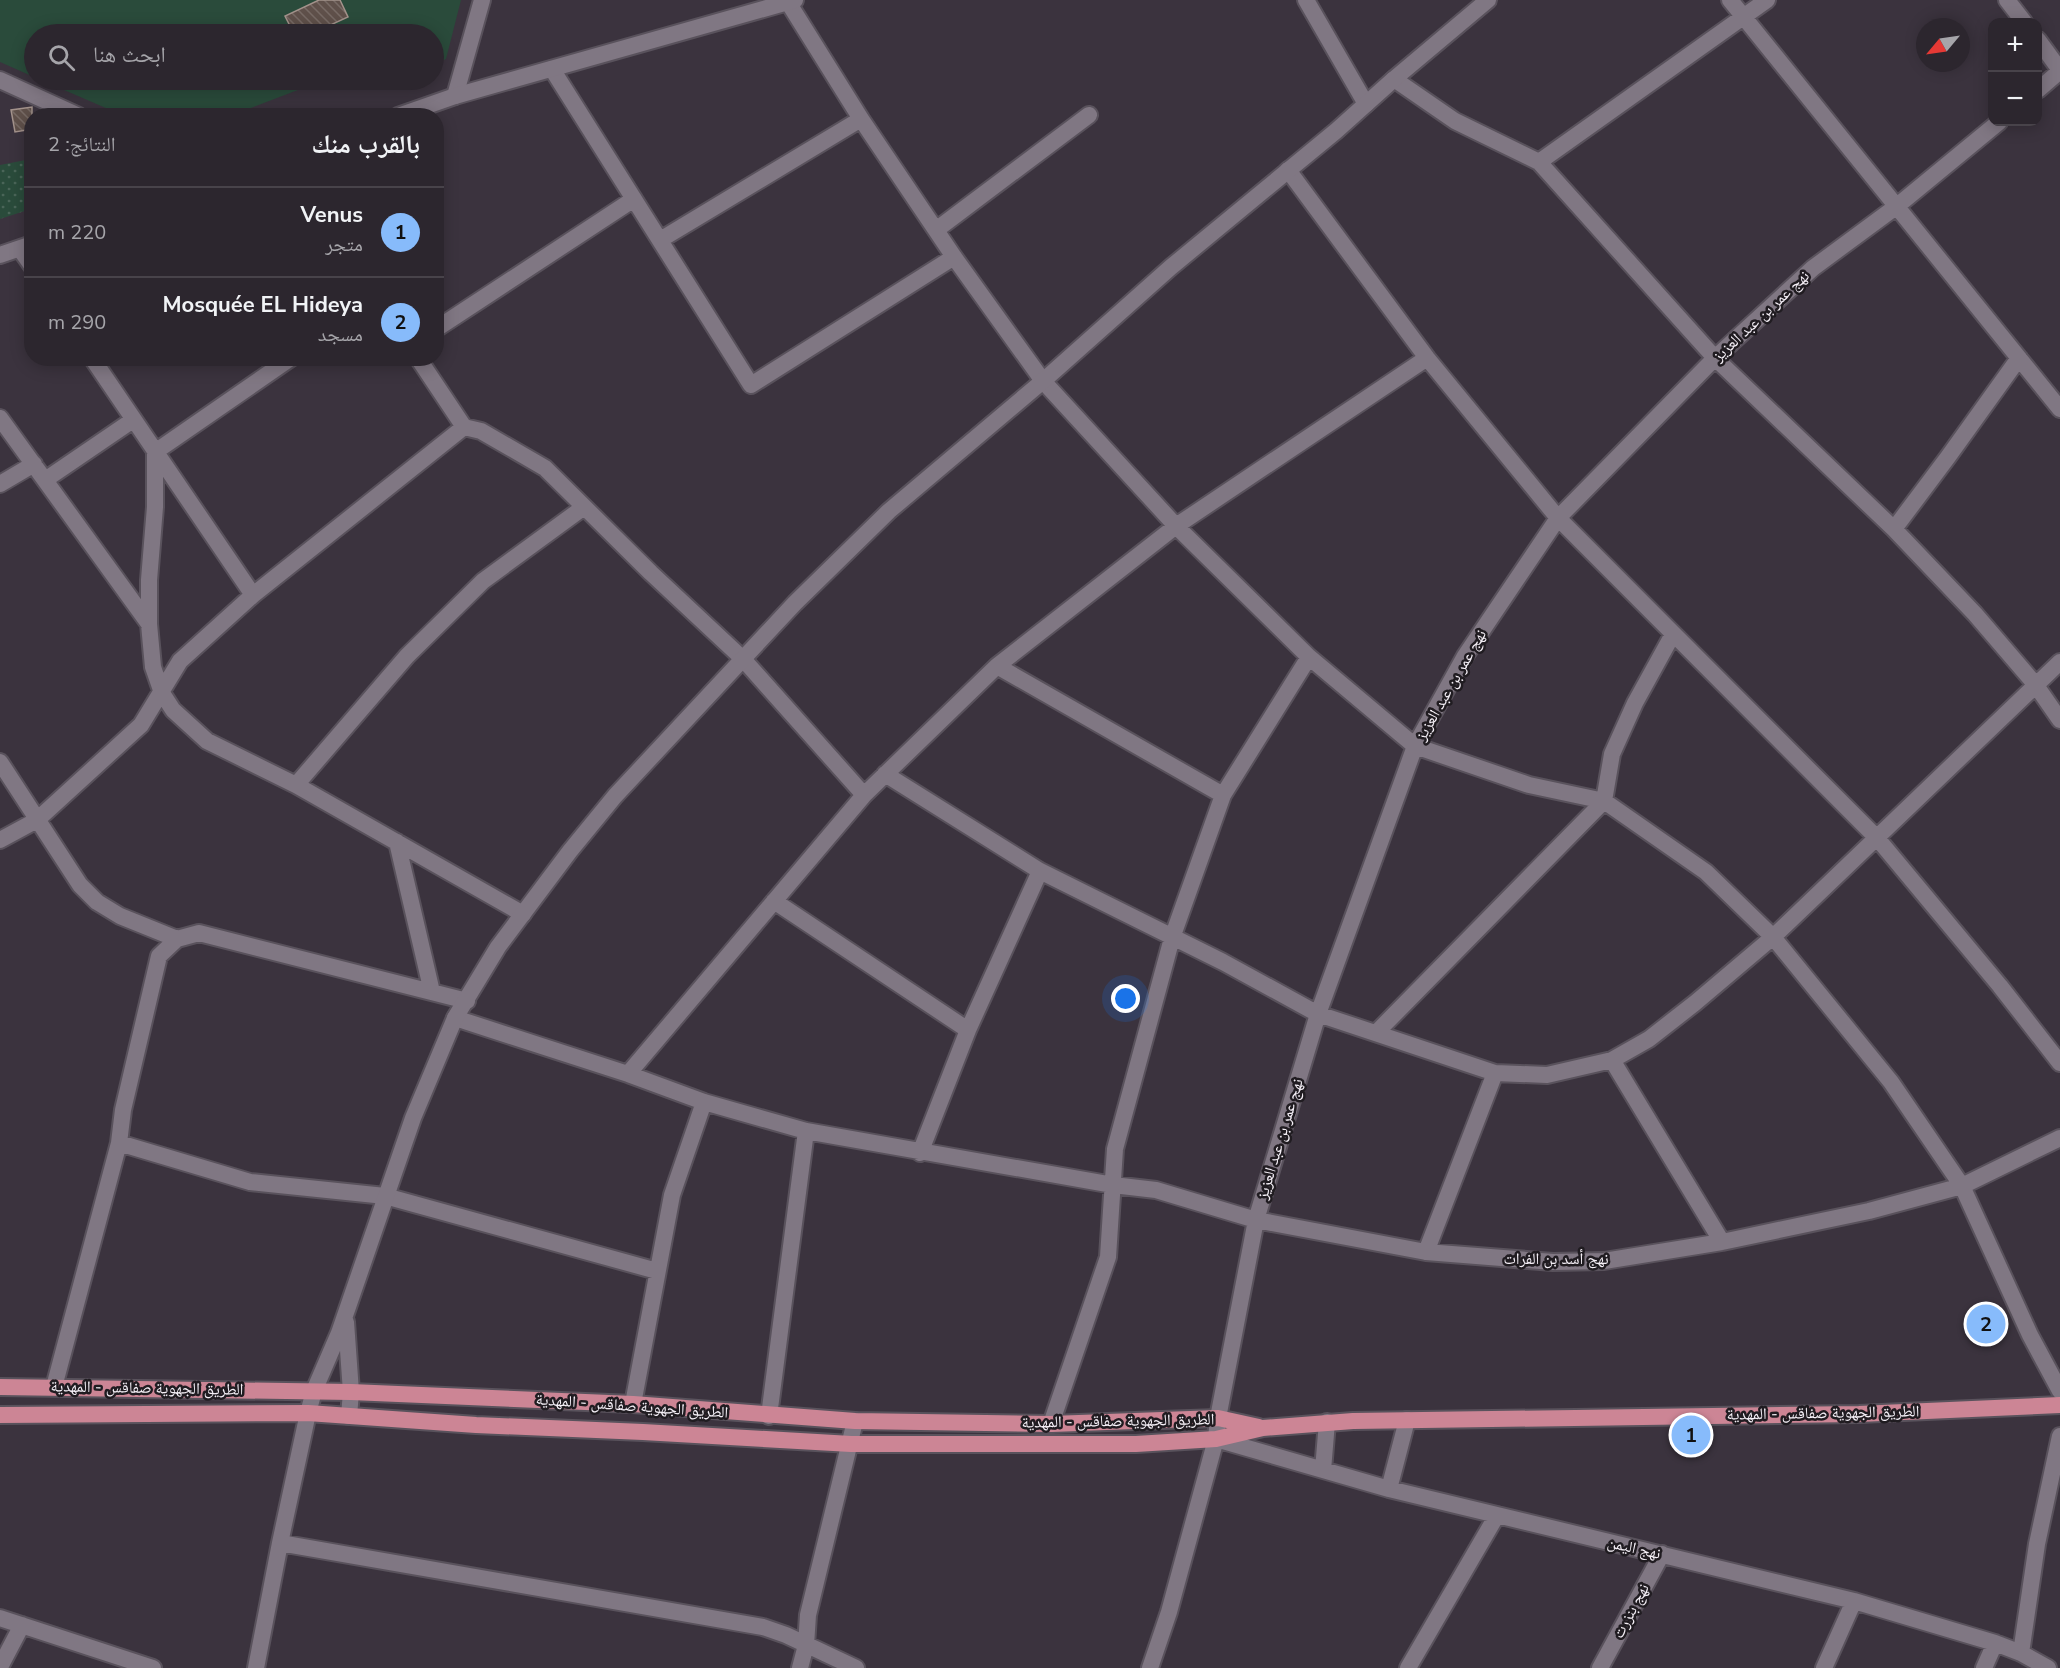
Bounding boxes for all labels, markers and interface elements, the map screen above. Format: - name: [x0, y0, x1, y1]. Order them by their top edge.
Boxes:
- north arrow: [1916, 18, 1970, 72]
- map controls: [1988, 18, 2042, 126]
- button: +: [1988, 18, 2042, 72]
- search box: [24, 24, 444, 90]
- text: ابحث هنا: [93, 40, 166, 70]
- icon: search: [45, 41, 78, 74]
- button: −: [1988, 72, 2042, 126]
- text: بالقرب منك: [312, 127, 420, 162]
- text: النتائج: 2: [48, 131, 116, 158]
- text: Venus: [300, 200, 363, 230]
- text: 220 m: [48, 219, 106, 246]
- text: 1: [395, 219, 407, 246]
- text: متجر: [325, 231, 363, 258]
- street label: نهج عمر بن عبد العزيز: [1707, 265, 1814, 367]
- text: Mosquée EL Hideya: [162, 290, 363, 320]
- text: 290 m: [48, 309, 106, 336]
- text: 2: [395, 309, 407, 336]
- text: مسجد: [318, 321, 363, 348]
- street label: نهج عمر بن عبد العزيز: [1410, 625, 1492, 746]
- your location: [1111, 984, 1140, 1013]
- street label: نهج عمر بن عبد العزيز: [1251, 1076, 1309, 1203]
- street label: نهج أسد بن الفرات: [1503, 1248, 1609, 1270]
- pin: 2: [1966, 1302, 2006, 1346]
- street label: الطريق الجهوية صفاقس - المهدية: [50, 1375, 244, 1401]
- street label: الطريق الجهوية صفاقس - المهدية: [535, 1388, 729, 1424]
- street label: الطريق الجهوية صفاقس - المهدية: [1726, 1400, 1920, 1426]
- street label: الطريق الجهوية صفاقس - المهدية: [1021, 1408, 1215, 1434]
- pin: 1: [1672, 1412, 1710, 1458]
- street label: نهج اليمن: [1605, 1531, 1663, 1565]
- street label: نهج بنزرت: [1607, 1580, 1655, 1642]

